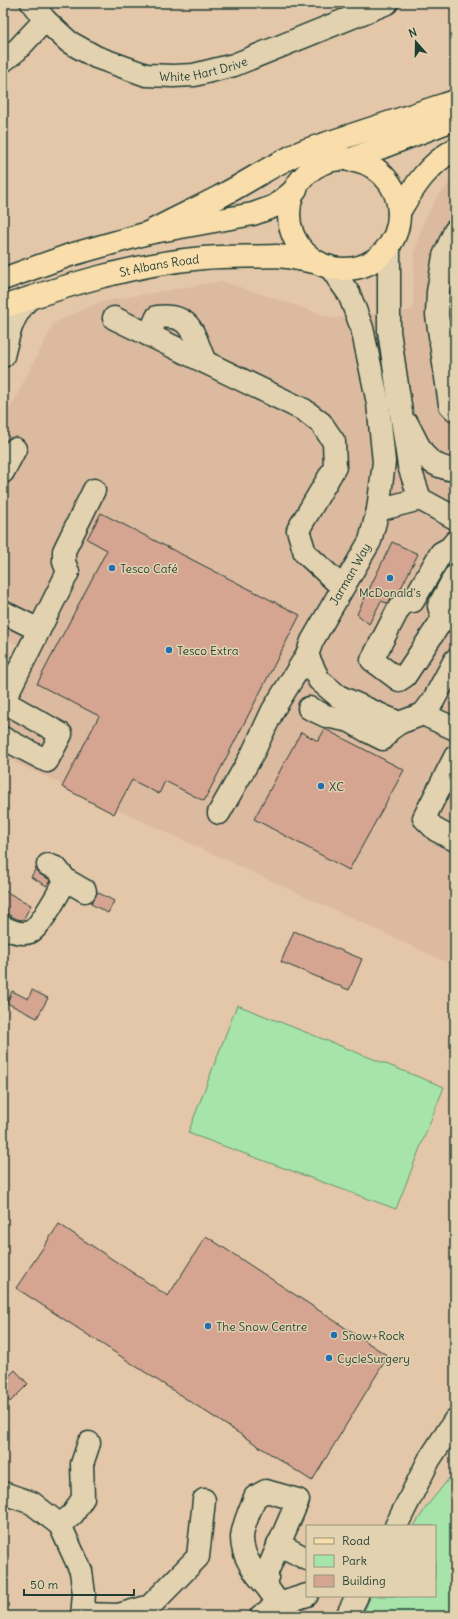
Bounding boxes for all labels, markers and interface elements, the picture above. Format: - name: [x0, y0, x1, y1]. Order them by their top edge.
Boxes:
- north arrow: [396, 22, 436, 62]
- text: N: [407, 25, 419, 40]
- street label: White Hart Drive: [159, 53, 249, 84]
- street label: St Albans Road: [118, 251, 200, 279]
- street label: Jarman Way: [326, 540, 374, 608]
- place label: Tesco Café: [120, 561, 178, 576]
- marker: Tesco Café: [107, 563, 117, 573]
- marker: McDonald's: [385, 573, 395, 583]
- place label: McDonald's: [359, 585, 421, 600]
- place label: Tesco Extra: [177, 643, 239, 658]
- marker: Tesco Extra: [164, 645, 174, 655]
- place label: XC: [329, 779, 344, 794]
- marker: XC: [316, 781, 326, 791]
- place label: The Snow Centre: [216, 1319, 307, 1334]
- marker: The Snow Centre: [203, 1321, 213, 1331]
- place label: Snow+Rock: [342, 1328, 405, 1343]
- marker: Snow+Rock: [329, 1330, 339, 1340]
- place label: CycleSurgery: [337, 1351, 410, 1366]
- marker: CycleSurgery: [324, 1353, 334, 1363]
- legend: [306, 1525, 436, 1597]
- text: Road: [342, 1533, 370, 1548]
- text: Park: [342, 1553, 367, 1568]
- scale bar: [24, 1571, 134, 1597]
- text: Building: [342, 1573, 386, 1588]
- text: 50 m: [30, 1577, 59, 1592]

